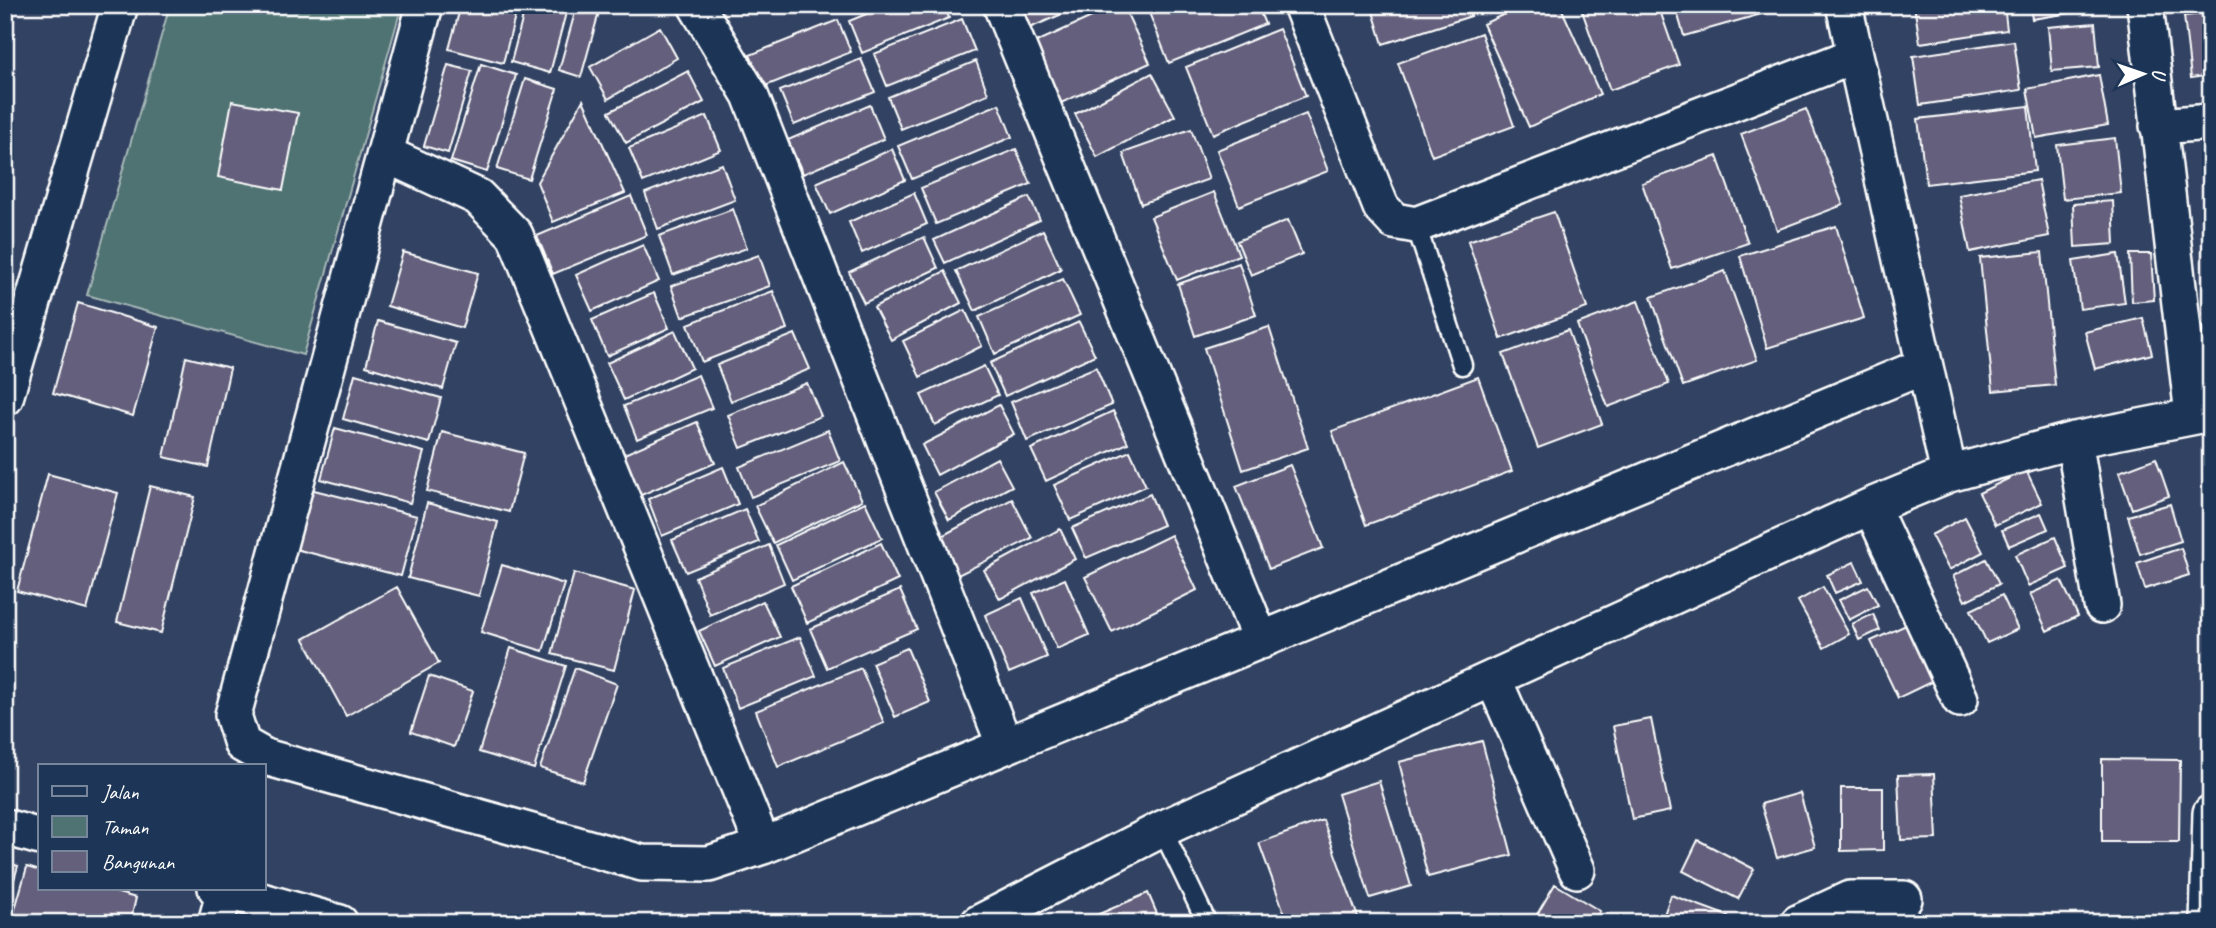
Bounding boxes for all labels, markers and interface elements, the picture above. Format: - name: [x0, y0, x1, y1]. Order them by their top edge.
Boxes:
- north arrow: [2108, 38, 2178, 108]
- text: U: [2147, 68, 2171, 82]
- legend: [38, 764, 266, 890]
- text: Jalan: [101, 779, 139, 805]
- text: Taman: [102, 814, 149, 840]
- text: Bangunan: [102, 849, 175, 875]

